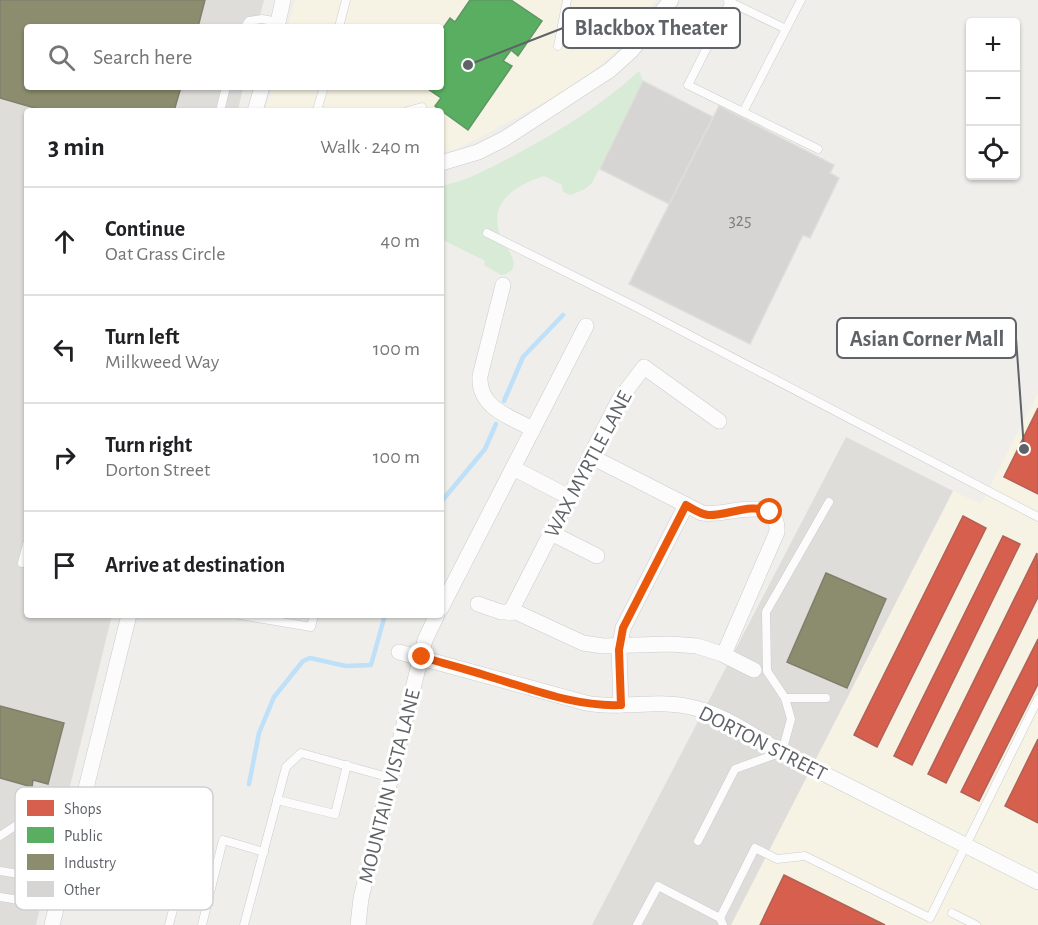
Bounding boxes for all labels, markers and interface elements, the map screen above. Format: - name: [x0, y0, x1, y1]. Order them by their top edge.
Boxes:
- callout: Blackbox Theater: [563, 8, 740, 48]
- text: Blackbox Theater: [574, 17, 728, 39]
- map controls: [966, 18, 1020, 180]
- button: +: [966, 18, 1020, 72]
- search box: [24, 24, 444, 90]
- icon: search: [45, 41, 78, 74]
- text: Search here: [93, 46, 192, 68]
- button: −: [966, 72, 1020, 126]
- button: locate: [966, 126, 1020, 180]
- text: 3 min: [48, 134, 105, 160]
- text: Walk · 240 m: [320, 137, 420, 157]
- house number: 325: [728, 212, 752, 230]
- text: Continue: [105, 218, 185, 240]
- icon: ahead: [48, 225, 81, 258]
- text: 40 m: [381, 231, 420, 251]
- text: Oat Grass Circle: [105, 244, 225, 264]
- callout: Asian Corner Mall: [837, 318, 1016, 358]
- text: Turn left: [105, 326, 179, 348]
- text: Asian Corner Mall: [850, 328, 1004, 350]
- icon: left: [48, 333, 81, 366]
- text: 100 m: [373, 339, 420, 359]
- text: Milkweed Way: [105, 352, 219, 372]
- street label: WAX MYRTLE LANE: [541, 388, 636, 541]
- text: Turn right: [105, 434, 192, 456]
- icon: right: [48, 441, 81, 474]
- text: 100 m: [373, 447, 420, 467]
- text: Dorton Street: [105, 460, 210, 480]
- route start: [756, 498, 782, 524]
- icon: arrive: [48, 549, 81, 582]
- text: Arrive at destination: [105, 554, 285, 576]
- route end: [408, 643, 434, 669]
- street label: MOUNTAIN VISTA LANE: [355, 687, 424, 885]
- street label: DORTON STREET: [695, 702, 830, 785]
- legend: [15, 787, 213, 910]
- text: Shops: [64, 801, 102, 817]
- text: Public: [64, 828, 102, 844]
- text: Industry: [64, 855, 116, 872]
- text: Other: [64, 882, 101, 898]

